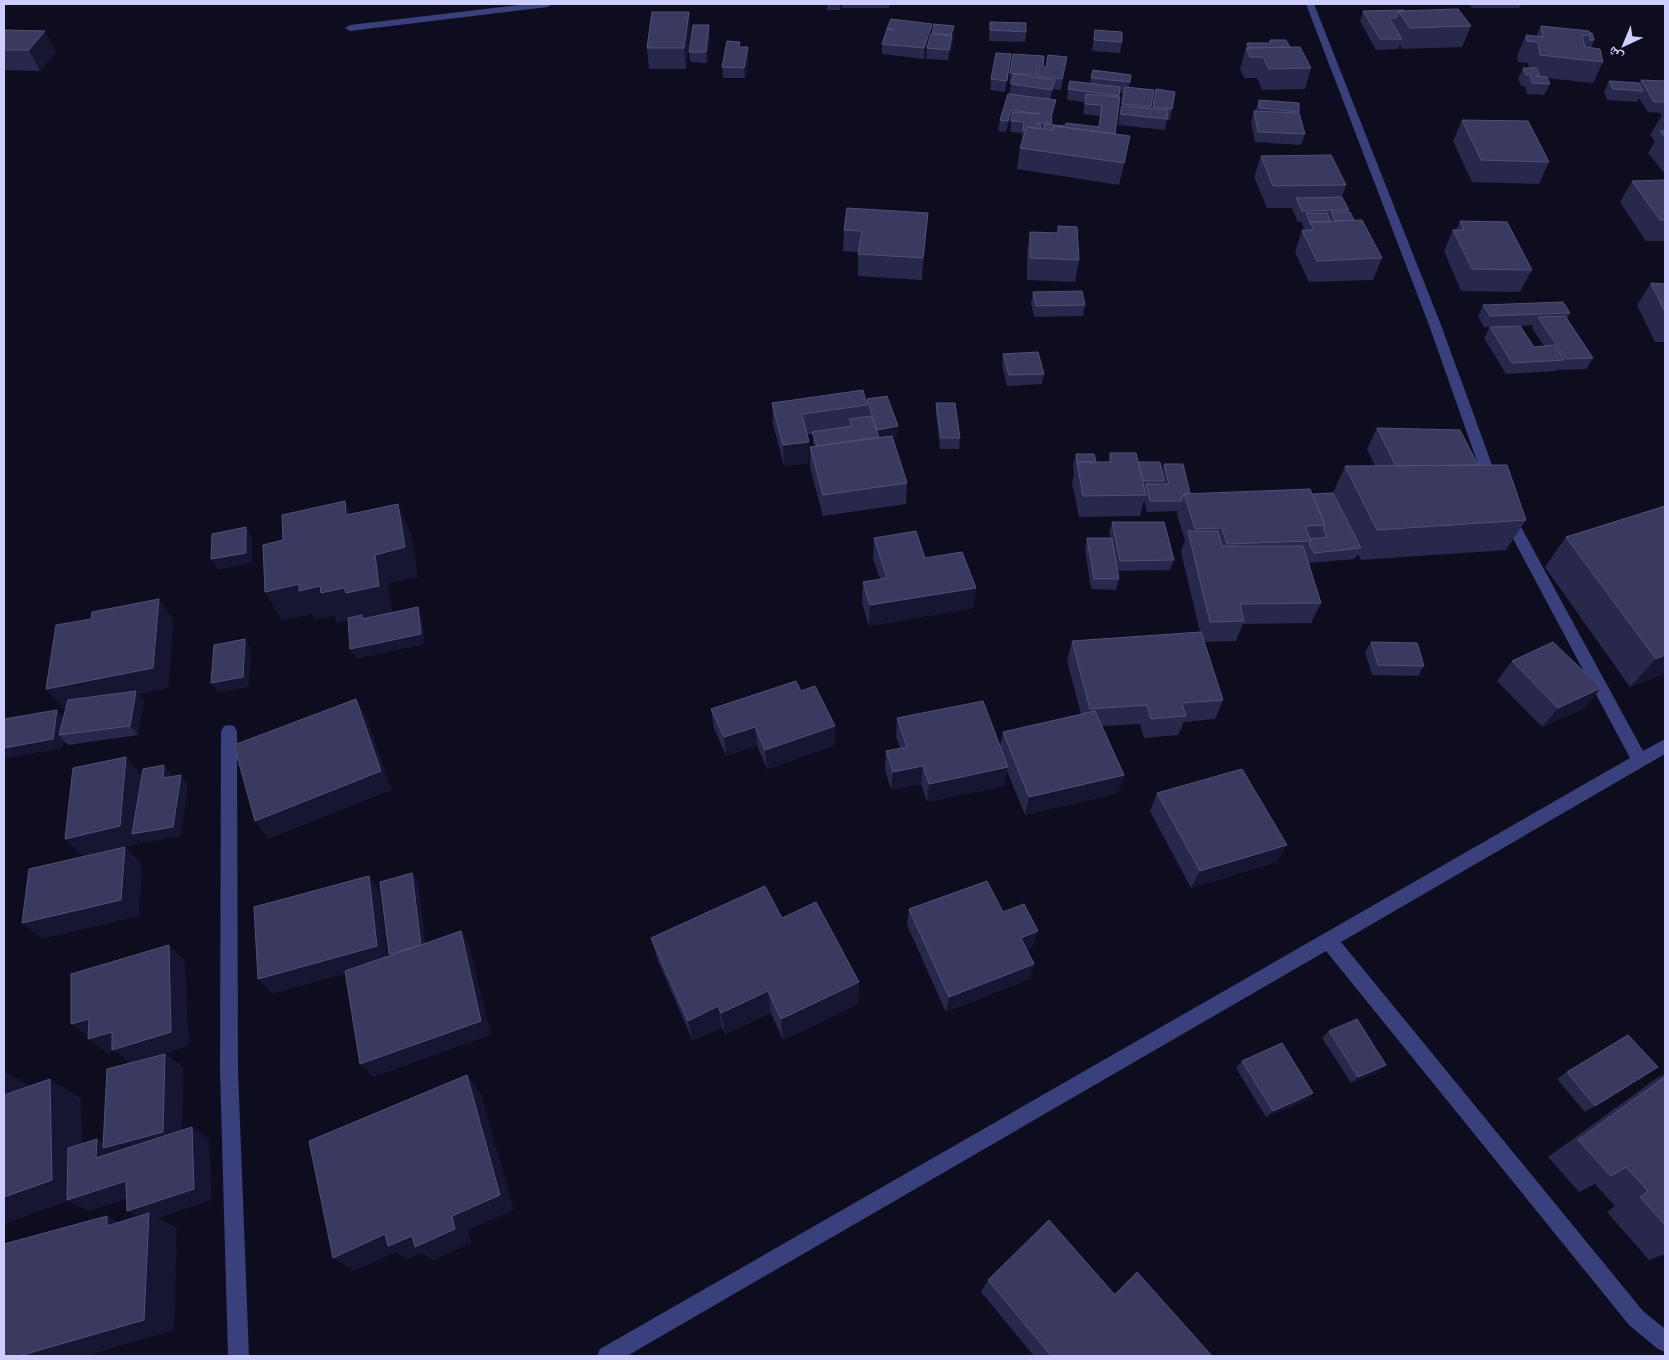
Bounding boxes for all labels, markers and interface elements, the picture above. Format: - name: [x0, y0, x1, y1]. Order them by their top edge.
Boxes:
- north arrow: [1599, 20, 1649, 70]
- text: ش: [1603, 43, 1627, 66]

